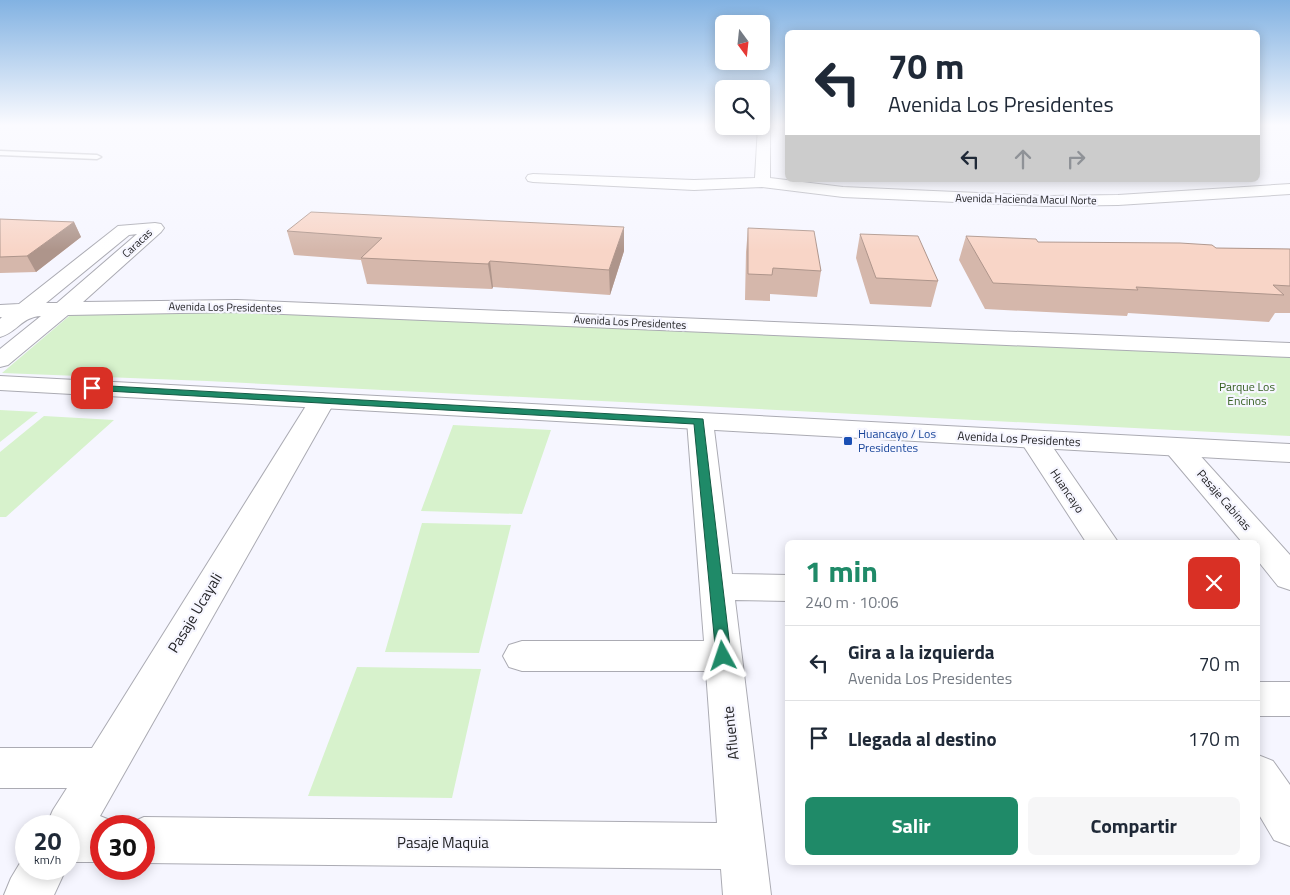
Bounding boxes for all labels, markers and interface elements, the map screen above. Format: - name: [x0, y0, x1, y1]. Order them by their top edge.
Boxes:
- north arrow: [715, 15, 770, 70]
- map controls: [715, 15, 770, 135]
- text: 70 m: [888, 39, 964, 93]
- icon: left: [805, 50, 870, 115]
- button: search: [715, 80, 770, 135]
- text: Avenida Los Presidentes: [888, 87, 1114, 121]
- icon: left: [956, 145, 984, 173]
- icon: ahead: [1009, 145, 1037, 173]
- icon: right: [1062, 145, 1090, 173]
- street label: Avenida Hacienda Macul Norte: [955, 190, 1097, 208]
- street label: Caracas: [118, 225, 156, 261]
- street label: Avenida Los Presidentes: [168, 298, 282, 316]
- street label: Avenida Los Presidentes: [573, 311, 687, 333]
- pin: [71, 367, 113, 409]
- icon: arrive: [78, 374, 106, 402]
- park label: Parque Los Encinos: [1219, 377, 1275, 410]
- place label: Huancayo / Los Presidentes: [858, 424, 936, 457]
- street label: Avenida Los Presidentes: [957, 426, 1081, 451]
- marker: Huancayo / Los Presidentes: [842, 435, 854, 447]
- street label: Huancayo: [1046, 465, 1089, 517]
- street label: Pasaje Cabinas: [1192, 465, 1257, 535]
- text: 1 min: [805, 548, 878, 594]
- button: close: [1188, 557, 1240, 609]
- street label: Pasaje Ucayali: [162, 568, 228, 657]
- text: 240 m · 10:06: [805, 590, 899, 614]
- position arrow: [696, 629, 748, 681]
- text: Gira a la izquierda: [848, 637, 995, 666]
- icon: left: [805, 649, 833, 677]
- text: 70 m: [1199, 649, 1240, 678]
- text: Avenida Los Presidentes: [848, 666, 1012, 690]
- street label: Afluente: [716, 705, 745, 761]
- icon: arrive: [805, 724, 833, 752]
- text: Llegada al destino: [848, 724, 997, 753]
- text: 170 m: [1188, 724, 1240, 753]
- button: Salir: [805, 797, 1018, 855]
- button: Compartir: [1028, 797, 1240, 855]
- speed limit sign: 30: [90, 815, 155, 880]
- text: 20: [33, 822, 62, 860]
- street label: Pasaje Maquia: [397, 831, 489, 854]
- text: km/h: [34, 850, 61, 869]

